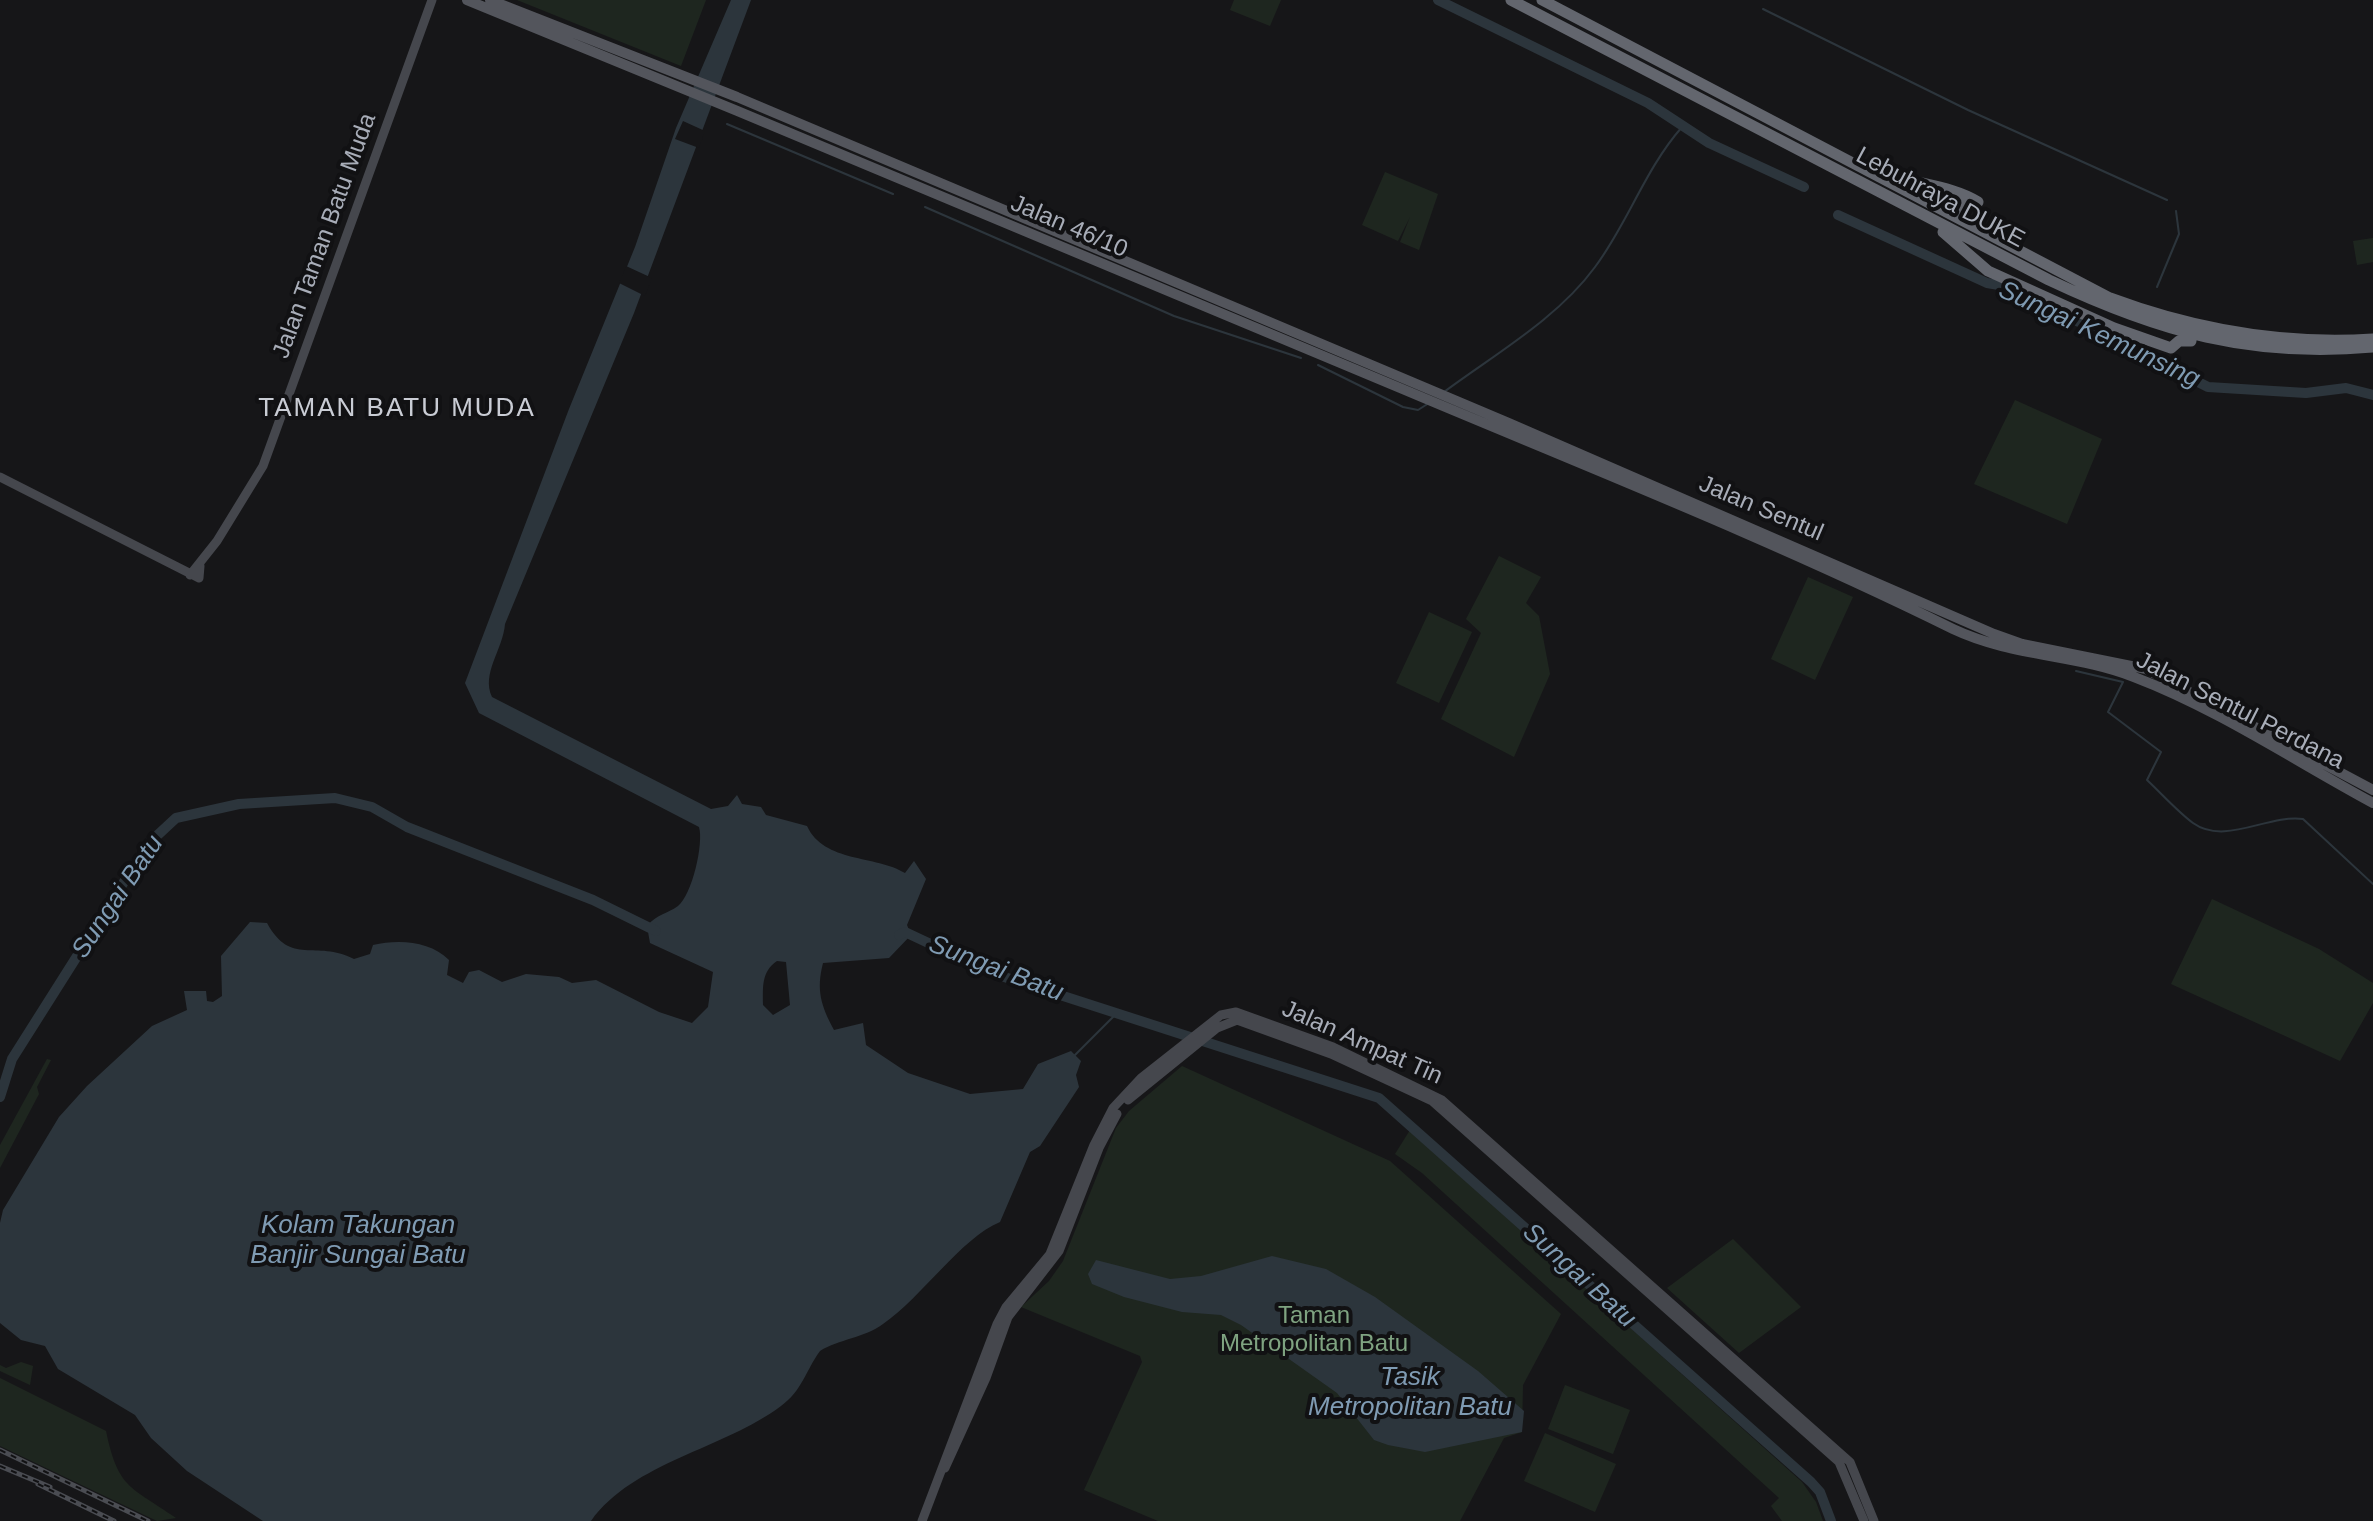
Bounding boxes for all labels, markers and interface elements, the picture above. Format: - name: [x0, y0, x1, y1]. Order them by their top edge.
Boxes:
- street label: Jalan Taman Batu Muda: [267, 109, 383, 363]
- street label: Lebuhraya DUKE: [1851, 141, 2029, 255]
- street label: Jalan 46/10: [1006, 189, 1132, 265]
- water label: Sungai Kemunsing: [1994, 275, 2204, 395]
- district label: TAMAN BATU MUDA: [258, 393, 536, 425]
- street label: Jalan Sentul: [1695, 470, 1827, 548]
- street label: Jalan Sentul Perdana: [2131, 646, 2349, 776]
- water label: Sungai Batu: [65, 830, 171, 964]
- water label: Sungai Batu: [924, 929, 1068, 1009]
- street label: Jalan Ampat Tin: [1277, 995, 1447, 1091]
- water label: Kolam Takungan Banjir Sungai Batu: [250, 1210, 466, 1272]
- water label: Sungai Batu: [1516, 1217, 1642, 1335]
- park label: Taman Metropolitan Batu: [1220, 1302, 1408, 1358]
- water label: Tasik Metropolitan Batu: [1308, 1362, 1512, 1424]

